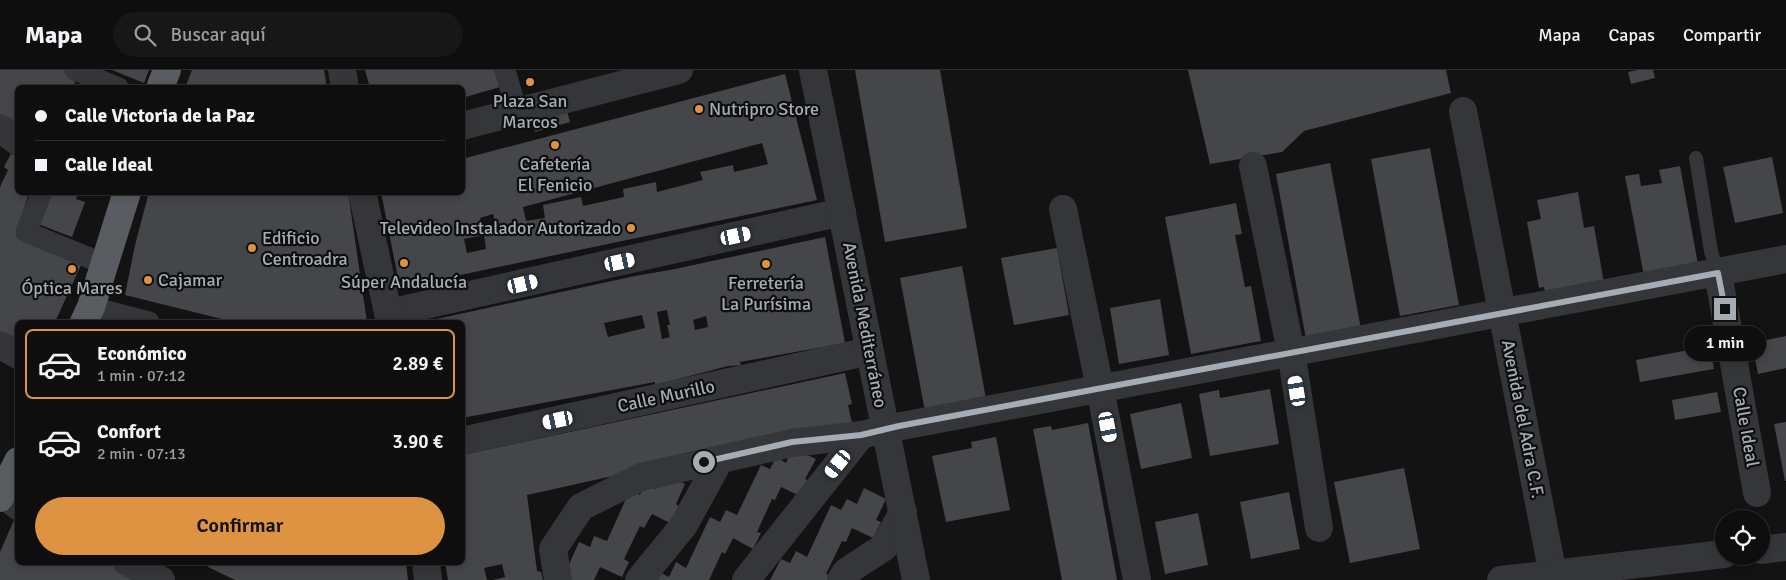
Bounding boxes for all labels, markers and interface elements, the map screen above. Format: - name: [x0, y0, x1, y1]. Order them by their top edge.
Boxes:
- search box: [113, 12, 463, 57]
- text: Mapa: [25, 20, 83, 50]
- icon: search: [131, 21, 159, 49]
- text: Buscar aquí: [171, 23, 266, 47]
- text: Mapa: [1538, 24, 1581, 46]
- text: Capas: [1609, 24, 1655, 46]
- text: Compartir: [1683, 24, 1761, 46]
- marker: Plaza San Marcos: [524, 76, 536, 88]
- place label: Plaza San Marcos: [493, 90, 567, 133]
- place label: Nutripro Store: [709, 98, 819, 120]
- marker: Nutripro Store: [693, 103, 705, 115]
- text: Calle Victoria de la Paz: [65, 104, 255, 128]
- marker: Cafetería El Fenicio: [549, 139, 561, 151]
- text: Calle Ideal: [65, 153, 153, 177]
- place label: Cafetería El Fenicio: [518, 153, 592, 196]
- place label: Televideo Instalador Autorizado: [380, 217, 621, 239]
- marker: Televideo Instalador Autorizado: [625, 222, 637, 234]
- car: [719, 226, 752, 246]
- place label: Edificio Centroadra: [262, 227, 348, 270]
- street label: Avenida Mediterráneo: [838, 240, 892, 410]
- marker: Edificio Centroadra: [246, 242, 258, 254]
- car: [603, 252, 636, 272]
- marker: Súper Andalucía: [398, 257, 410, 269]
- marker: Ferretería La Purísima: [760, 258, 772, 270]
- marker: Óptica Mares: [66, 263, 78, 275]
- place label: Cajamar: [158, 269, 223, 291]
- place label: Súper Andalucía: [341, 271, 467, 293]
- place label: Ferretería La Purísima: [721, 272, 811, 315]
- car: [506, 273, 539, 295]
- marker: Cajamar: [142, 274, 154, 286]
- place label: Óptica Mares: [21, 277, 123, 299]
- route end: [1714, 298, 1736, 320]
- callout: 1 min: [1684, 326, 1766, 362]
- text: 1 min: [1706, 333, 1744, 353]
- street label: Avenida del Adra C.F.: [1497, 338, 1549, 500]
- icon: car: [37, 342, 82, 387]
- text: Económico: [97, 342, 187, 366]
- text: 2.89 €: [393, 352, 443, 376]
- text: 1 min · 07:12: [97, 366, 186, 386]
- street label: Calle Murillo: [615, 375, 717, 417]
- car: [1287, 375, 1306, 407]
- street label: Calle Ideal: [1728, 385, 1764, 469]
- car: [541, 410, 574, 430]
- car: [1097, 411, 1118, 443]
- icon: car: [37, 420, 82, 465]
- text: Confort: [97, 420, 161, 444]
- text: 3.90 €: [393, 430, 443, 454]
- text: 2 min · 07:13: [97, 444, 186, 464]
- car: [822, 448, 853, 480]
- route start: [693, 451, 715, 473]
- button: Confirmar: [35, 497, 445, 555]
- map controls: [1715, 510, 1770, 565]
- button: locate: [1715, 510, 1770, 565]

